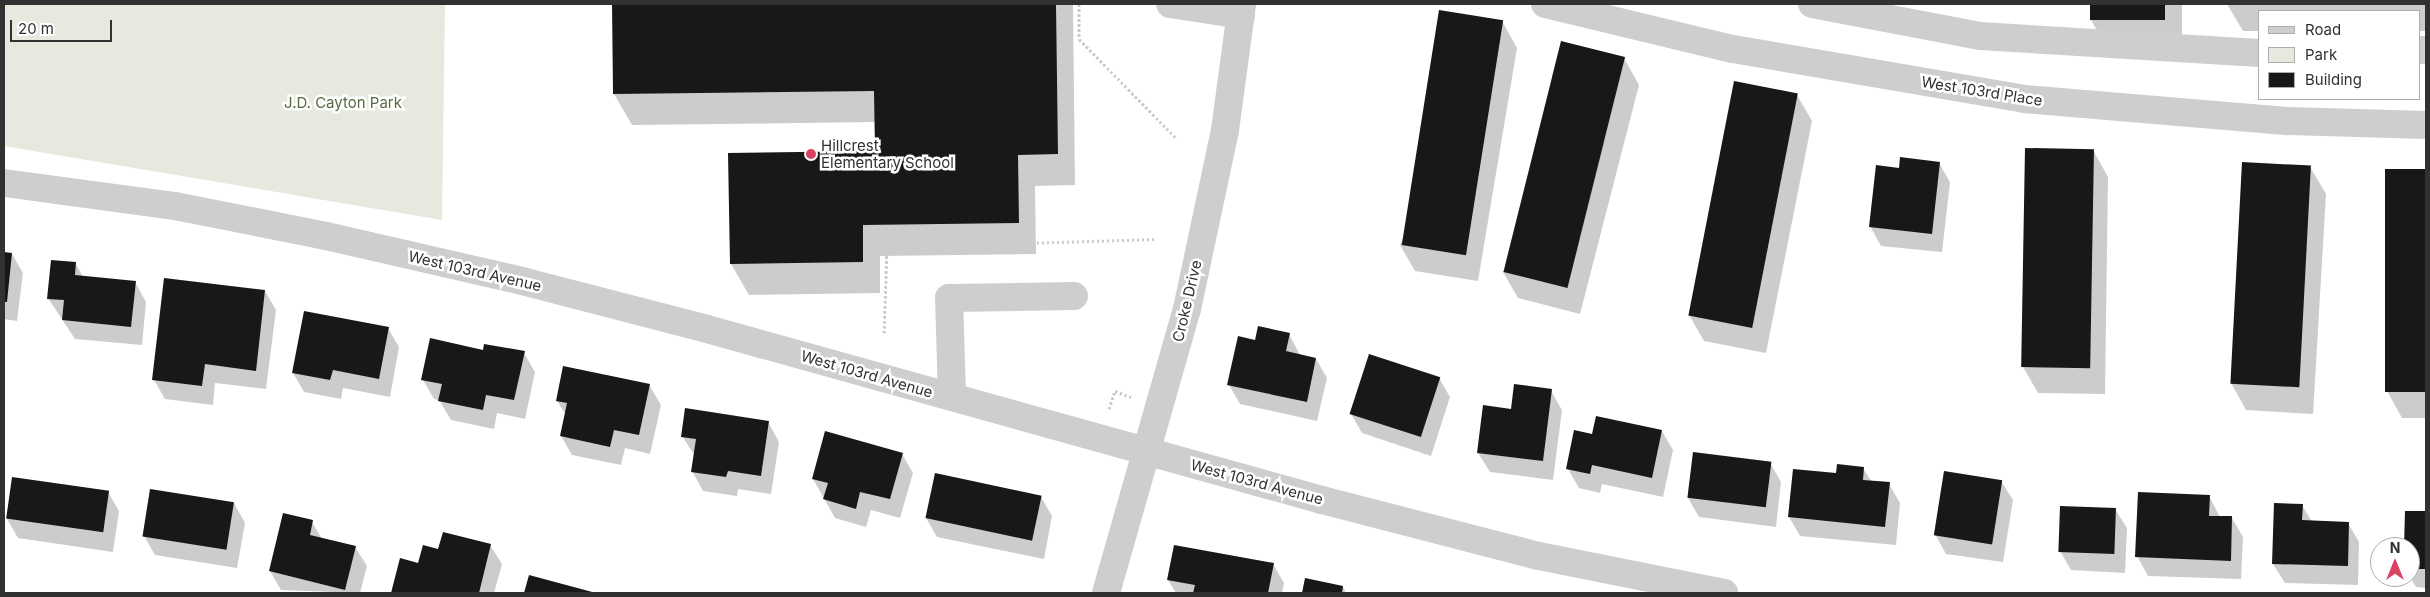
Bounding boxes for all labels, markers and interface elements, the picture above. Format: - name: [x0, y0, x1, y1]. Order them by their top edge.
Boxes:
- scale bar: [12, 10, 115, 42]
- legend: [2258, 10, 2420, 100]
- text: 20 m: [18, 19, 54, 38]
- text: Road: [2305, 20, 2341, 39]
- text: Park: [2305, 45, 2337, 64]
- text: Building: [2305, 70, 2362, 89]
- street label: West 103rd Place: [1920, 73, 2044, 109]
- park label: J.D. Cayton Park: [284, 94, 402, 112]
- place label: Hillcrest Elementary School: [821, 136, 954, 171]
- marker: Hillcrest Elementary School: [805, 148, 817, 160]
- street label: West 103rd Avenue: [407, 247, 543, 295]
- street label: Croke Drive: [1169, 258, 1205, 344]
- street label: West 103rd Avenue: [799, 347, 935, 401]
- street label: West 103rd Avenue: [1189, 456, 1325, 508]
- north arrow: [2370, 537, 2420, 587]
- text: N: [2390, 539, 2400, 556]

